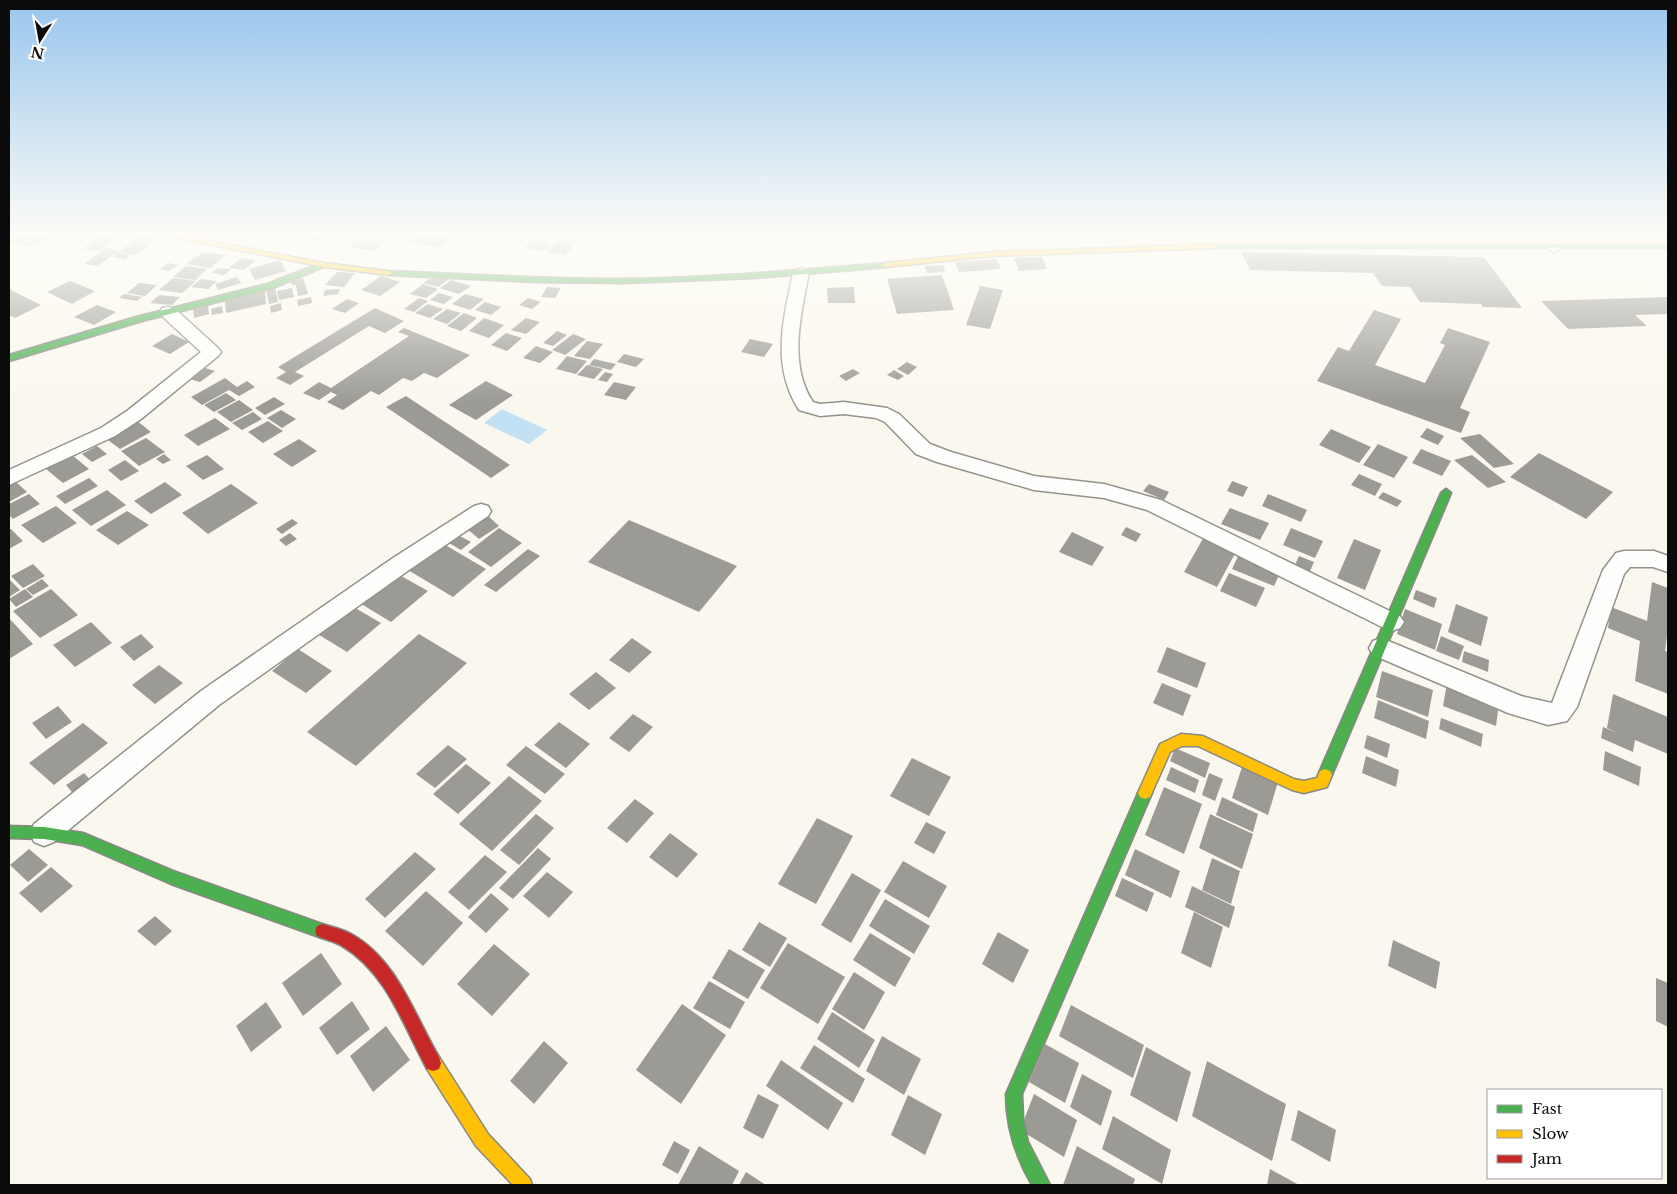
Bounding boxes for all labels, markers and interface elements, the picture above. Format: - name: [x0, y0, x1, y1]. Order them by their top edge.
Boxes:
- north arrow: [15, 15, 65, 65]
- text: N: [29, 43, 46, 63]
- legend: [1487, 1089, 1662, 1179]
- text: Fast: [1532, 1099, 1563, 1118]
- text: Slow: [1532, 1124, 1569, 1143]
- text: Jam: [1530, 1149, 1562, 1168]

